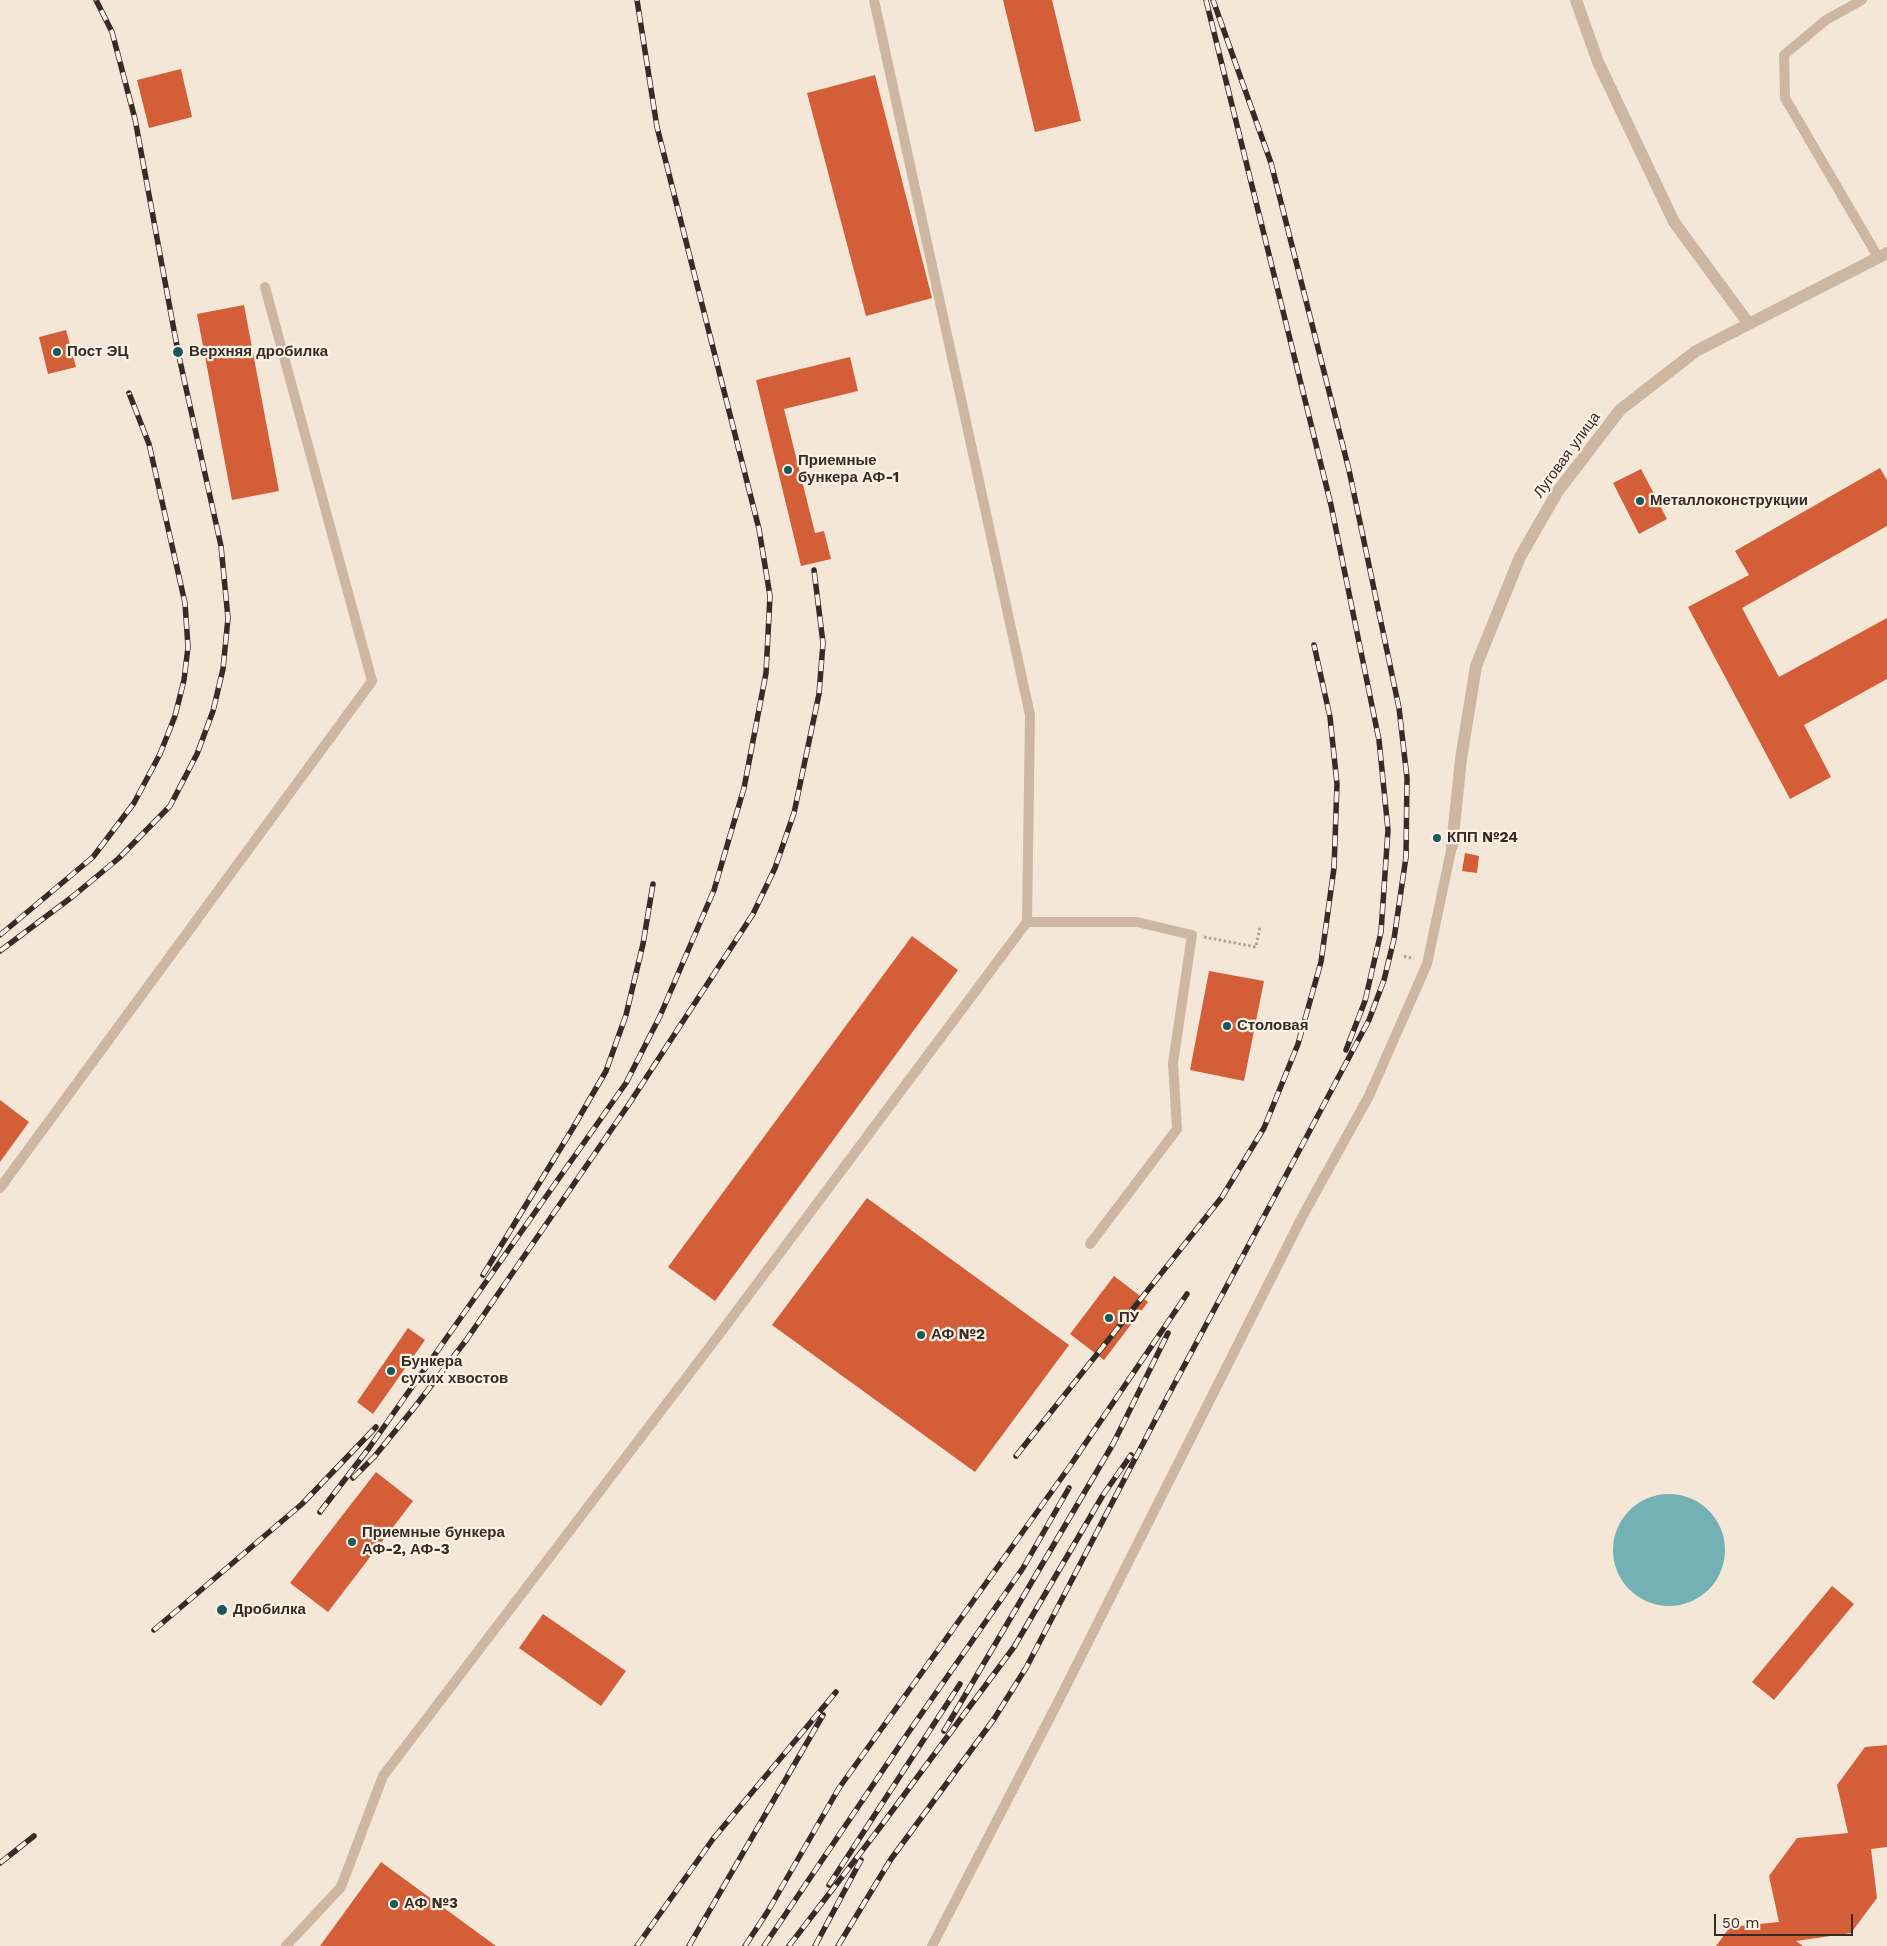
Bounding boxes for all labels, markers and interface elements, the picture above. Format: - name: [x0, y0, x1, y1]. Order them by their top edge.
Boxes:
- place label: Пост ЭЦ: [67, 343, 128, 361]
- place label: Верхняя дробилка: [189, 343, 328, 361]
- marker: Верхняя дробилка: [171, 345, 185, 359]
- marker: Пост ЭЦ: [51, 346, 63, 358]
- street label: Луговая улица: [1530, 409, 1604, 501]
- place label: Приемные бункера АФ-1: [798, 452, 899, 487]
- marker: Приемные бункера АФ-1: [782, 464, 794, 476]
- place label: Металлоконструкции: [1650, 492, 1808, 510]
- marker: Металлоконструкции: [1634, 495, 1646, 507]
- place label: КПП №24: [1447, 829, 1518, 847]
- marker: КПП №24: [1431, 832, 1443, 844]
- place label: Столовая: [1237, 1017, 1308, 1035]
- marker: Столовая: [1221, 1020, 1233, 1032]
- place label: ПУ: [1119, 1309, 1139, 1327]
- marker: ПУ: [1103, 1312, 1115, 1324]
- place label: АФ №2: [931, 1326, 985, 1344]
- marker: АФ №2: [915, 1329, 927, 1341]
- place label: Бункера сухих хвостов: [401, 1353, 508, 1388]
- marker: Бункера сухих хвостов: [385, 1365, 397, 1377]
- place label: Приемные бункера АФ-2, АФ-3: [362, 1524, 505, 1559]
- marker: Приемные бункера АФ-2, АФ-3: [346, 1536, 358, 1548]
- place label: Дробилка: [233, 1601, 306, 1619]
- marker: Дробилка: [215, 1603, 229, 1617]
- place label: АФ №3: [404, 1895, 458, 1913]
- marker: АФ №3: [388, 1898, 400, 1910]
- scale bar: [1717, 1904, 1856, 1936]
- text: 50 m: [1722, 1914, 1759, 1932]

